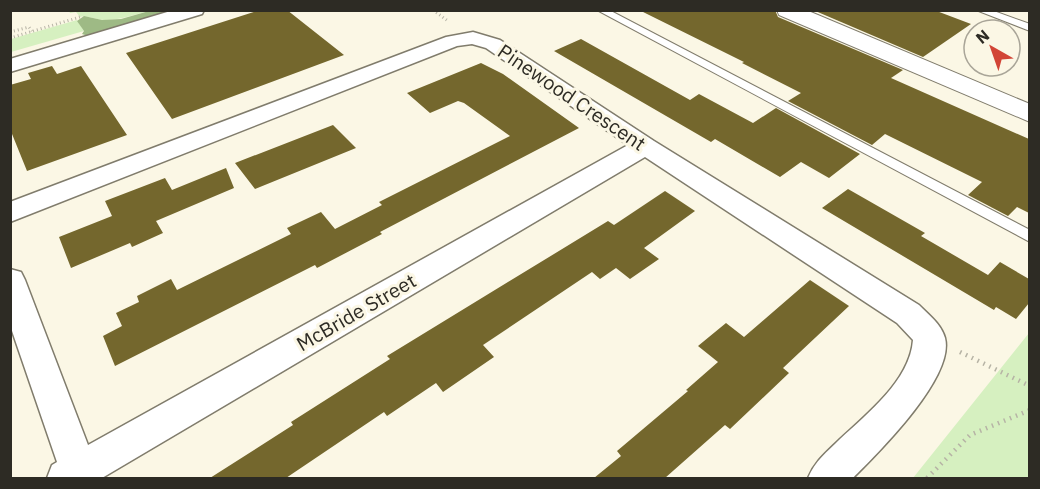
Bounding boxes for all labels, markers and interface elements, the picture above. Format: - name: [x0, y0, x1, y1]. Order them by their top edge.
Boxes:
- north arrow: [962, 18, 1022, 78]
- text: N: [971, 25, 993, 48]
- street label: Pinewood Crescent: [493, 37, 651, 157]
- street label: McBride Street: [291, 267, 421, 357]

